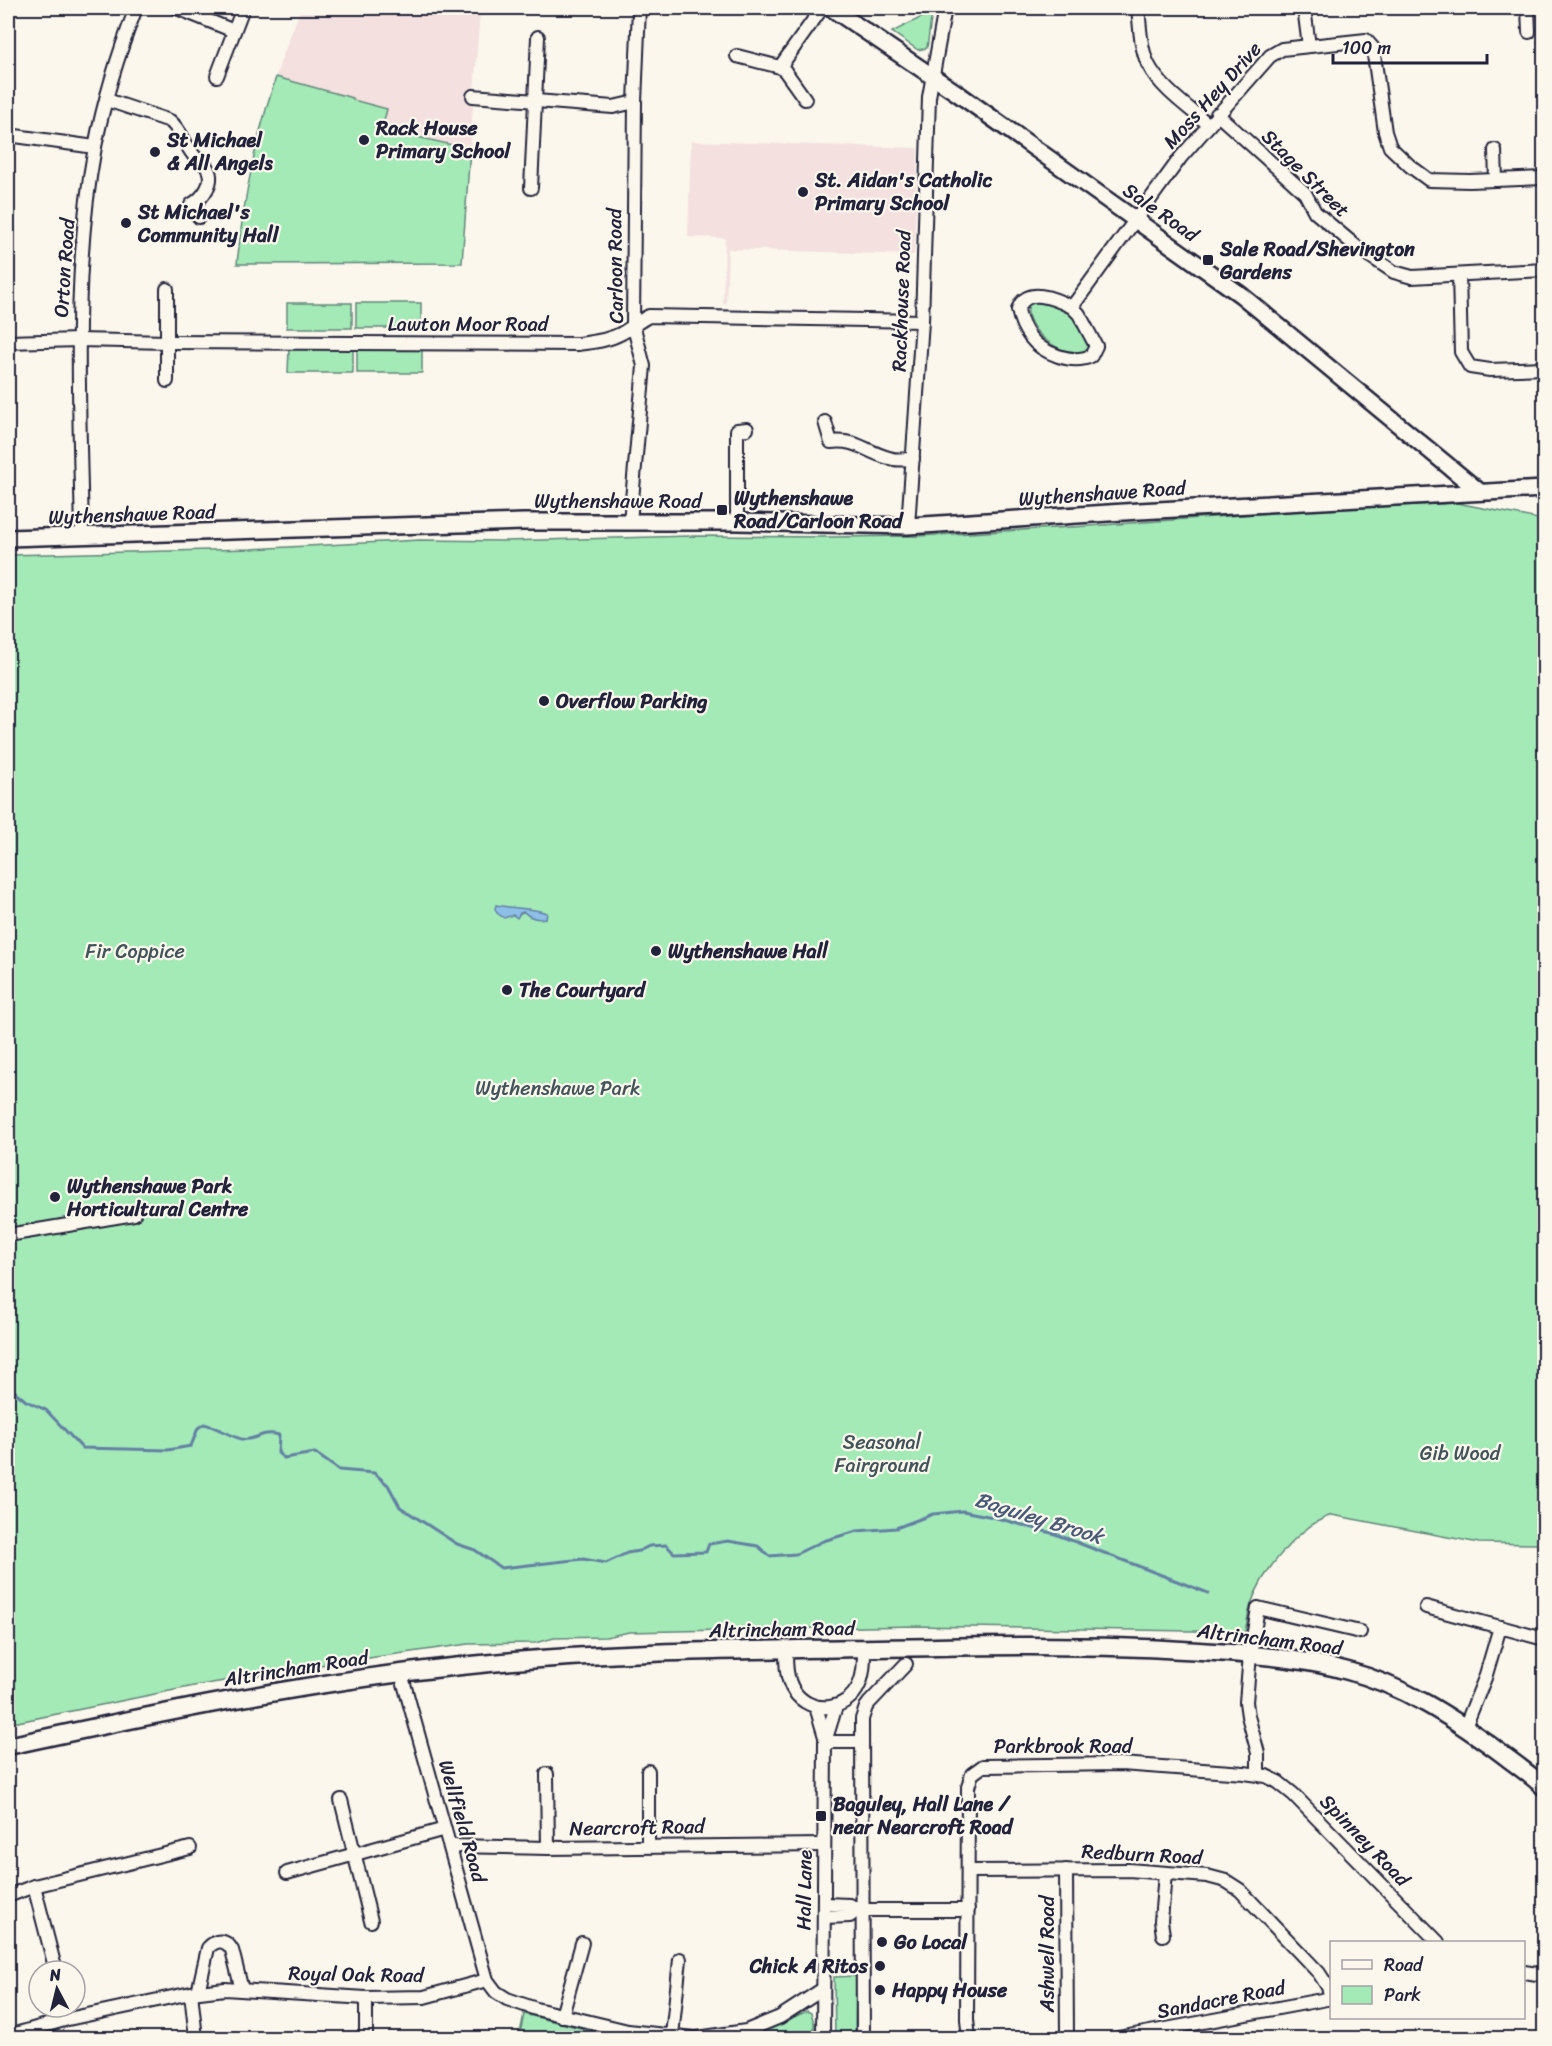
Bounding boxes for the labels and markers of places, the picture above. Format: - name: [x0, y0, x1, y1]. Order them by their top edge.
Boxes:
- place label: Rack House Primary School: [375, 111, 511, 169]
- place label: St Michael & All Angels: [166, 123, 274, 181]
- marker: Rack House Primary School: [357, 133, 371, 147]
- marker: St Michael & All Angels: [148, 145, 162, 159]
- place label: St. Aidan's Catholic Primary School: [814, 163, 993, 221]
- marker: St. Aidan's Catholic Primary School: [796, 185, 810, 199]
- place label: St Michael's Community Hall: [137, 195, 280, 253]
- marker: St Michael's Community Hall: [119, 216, 133, 230]
- place label: Sale Road/Shevington Gardens: [1219, 232, 1415, 290]
- marker: Sale Road/Shevington Gardens: [1201, 253, 1215, 267]
- place label: Wythenshawe Road/Carloon Road: [733, 481, 905, 539]
- marker: Wythenshawe Road/Carloon Road: [715, 503, 729, 517]
- place label: Overflow Parking: [556, 684, 708, 719]
- marker: Overflow Parking: [537, 694, 551, 708]
- place label: Wythenshawe Hall: [668, 934, 829, 969]
- marker: Wythenshawe Hall: [649, 944, 663, 958]
- place label: The Courtyard: [519, 973, 647, 1008]
- marker: The Courtyard: [500, 983, 514, 997]
- place label: Wythenshawe Park Horticultural Centre: [66, 1169, 249, 1227]
- marker: Wythenshawe Park Horticultural Centre: [48, 1190, 62, 1204]
- place label: Baguley, Hall Lane / near Nearcroft Road: [832, 1787, 1015, 1845]
- marker: Baguley, Hall Lane / near Nearcroft Road: [814, 1809, 828, 1823]
- place label: Go Local: [893, 1925, 968, 1960]
- marker: Go Local: [875, 1935, 889, 1949]
- place label: Chick A Ritos: [749, 1949, 869, 1984]
- marker: Chick A Ritos: [873, 1959, 887, 1973]
- place label: Happy House: [891, 1973, 1008, 2008]
- marker: Happy House: [873, 1983, 887, 1997]

